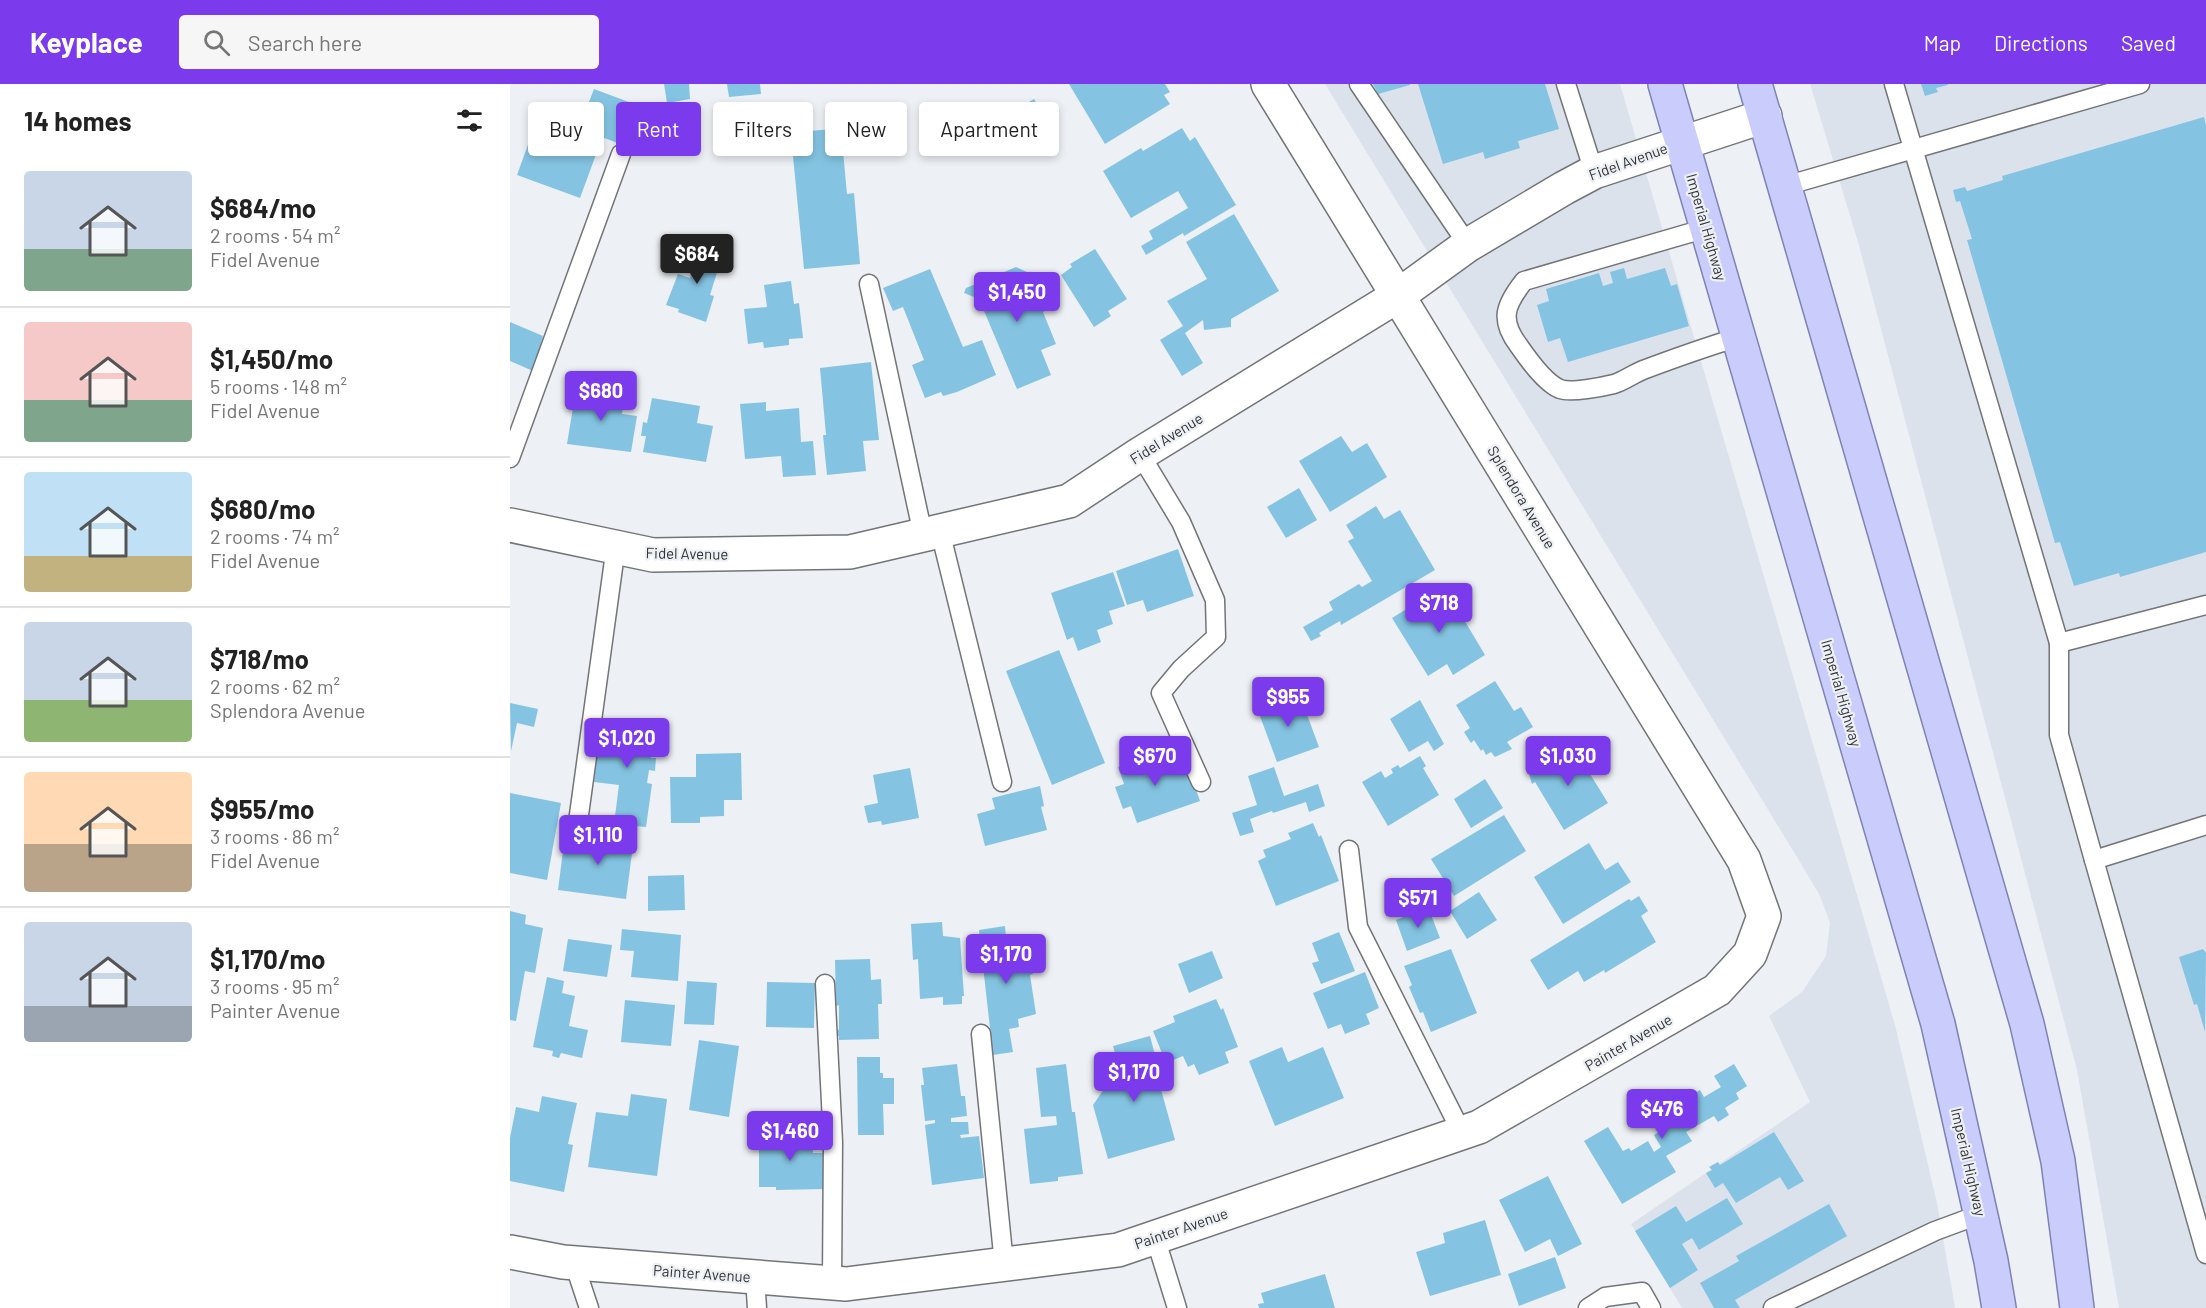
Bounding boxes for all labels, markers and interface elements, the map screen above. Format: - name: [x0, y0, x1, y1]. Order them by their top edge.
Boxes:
- search box: [179, 15, 599, 69]
- text: Keyplace: [30, 25, 143, 59]
- icon: search: [200, 26, 233, 59]
- text: Search here: [248, 29, 362, 55]
- text: Map: [1924, 30, 1961, 55]
- text: Directions: [1994, 30, 2088, 55]
- text: Saved: [2121, 30, 2176, 55]
- chip: Buy: [528, 102, 604, 156]
- chip: Rent: [616, 102, 701, 156]
- chip: Filters: [713, 102, 813, 156]
- chip: New: [825, 102, 907, 156]
- chip: Apartment: [919, 102, 1059, 156]
- icon: filters: [453, 104, 486, 137]
- text: 14 homes: [24, 105, 131, 136]
- street label: Fidel Avenue: [1586, 138, 1670, 184]
- street label: Imperial Highway: [1683, 171, 1731, 283]
- text: $684/mo: [210, 192, 316, 223]
- icon: home: [72, 195, 144, 267]
- text: 2 rooms · 54 m²: [210, 223, 340, 247]
- pin: $684: [661, 234, 733, 285]
- text: $684: [674, 241, 720, 265]
- text: Fidel Avenue: [210, 247, 320, 271]
- pin: $1,450: [968, 272, 1066, 323]
- text: $1,450: [988, 279, 1046, 303]
- text: $1,450/mo: [210, 343, 333, 374]
- icon: home: [72, 346, 144, 418]
- pin: $680: [565, 371, 637, 422]
- text: 5 rooms · 148 m²: [210, 374, 347, 398]
- text: $680: [579, 378, 623, 402]
- text: Fidel Avenue: [210, 398, 320, 422]
- street label: Fidel Avenue: [1126, 408, 1206, 468]
- street label: Splendora Avenue: [1484, 442, 1560, 552]
- text: $680/mo: [210, 493, 315, 524]
- icon: home: [72, 496, 144, 568]
- text: 2 rooms · 74 m²: [210, 524, 340, 548]
- street label: Fidel Avenue: [646, 543, 728, 563]
- text: Fidel Avenue: [210, 548, 320, 572]
- pin: $718: [1403, 583, 1475, 634]
- text: $718: [1419, 590, 1459, 614]
- street label: Imperial Highway: [1818, 637, 1866, 749]
- text: $718/mo: [210, 643, 309, 674]
- icon: home: [72, 646, 144, 718]
- text: 2 rooms · 62 m²: [210, 674, 340, 698]
- pin: $955: [1252, 677, 1324, 728]
- text: $955: [1266, 684, 1310, 708]
- text: Splendora Avenue: [210, 698, 365, 722]
- pin: $1,020: [578, 718, 676, 769]
- text: $1,020: [598, 725, 656, 749]
- pin: $670: [1119, 736, 1191, 787]
- pin: $1,030: [1519, 736, 1617, 787]
- text: $670: [1133, 743, 1177, 767]
- text: $1,030: [1540, 743, 1596, 767]
- text: $955/mo: [210, 793, 314, 824]
- icon: home: [72, 796, 144, 868]
- pin: $1,110: [549, 815, 647, 866]
- text: $1,110: [573, 822, 623, 846]
- text: 3 rooms · 86 m²: [210, 824, 339, 848]
- text: Fidel Avenue: [210, 848, 320, 872]
- pin: $571: [1382, 878, 1454, 929]
- text: $571: [1398, 885, 1438, 909]
- pin: $1,170: [957, 934, 1055, 985]
- text: $1,170: [980, 941, 1032, 965]
- text: $1,170/mo: [210, 943, 326, 974]
- icon: home: [72, 946, 144, 1018]
- text: 3 rooms · 95 m²: [210, 974, 339, 998]
- text: Painter Avenue: [210, 998, 340, 1022]
- street label: Painter Avenue: [1581, 1010, 1675, 1074]
- pin: $1,170: [1085, 1052, 1183, 1103]
- text: $1,170: [1108, 1059, 1160, 1083]
- pin: $476: [1626, 1089, 1698, 1140]
- text: $476: [1641, 1096, 1683, 1120]
- street label: Imperial Highway: [1948, 1106, 1990, 1218]
- pin: $1,460: [741, 1111, 839, 1162]
- text: $1,460: [761, 1118, 819, 1142]
- street label: Painter Avenue: [1132, 1204, 1230, 1252]
- street label: Painter Avenue: [653, 1261, 751, 1285]

